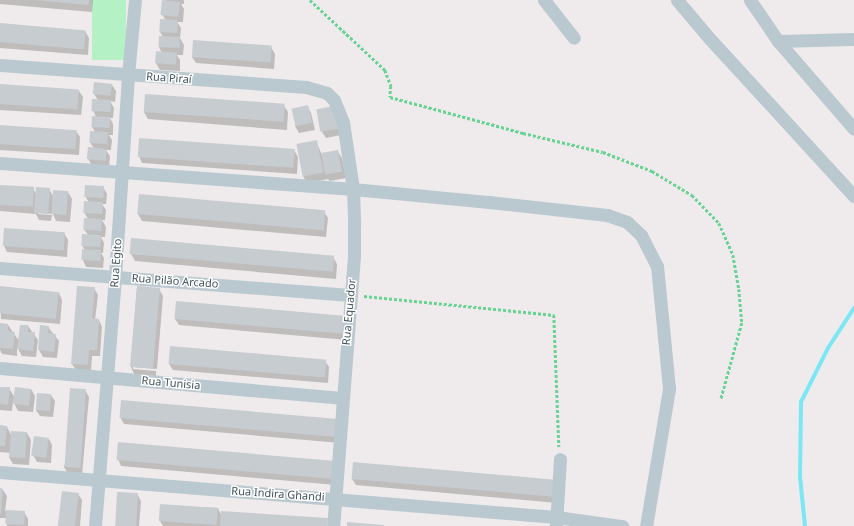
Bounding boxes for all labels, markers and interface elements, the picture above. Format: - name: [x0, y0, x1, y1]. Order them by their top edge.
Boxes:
- street label: Rua Piraí: [146, 70, 192, 86]
- street label: Rua Egito: [108, 238, 124, 288]
- street label: Rua Pilão Arcado: [131, 271, 219, 291]
- street label: Rua Equador: [340, 278, 358, 346]
- street label: Rua Tunisia: [141, 374, 201, 392]
- street label: Rua Indira Ghandi: [231, 484, 325, 504]

